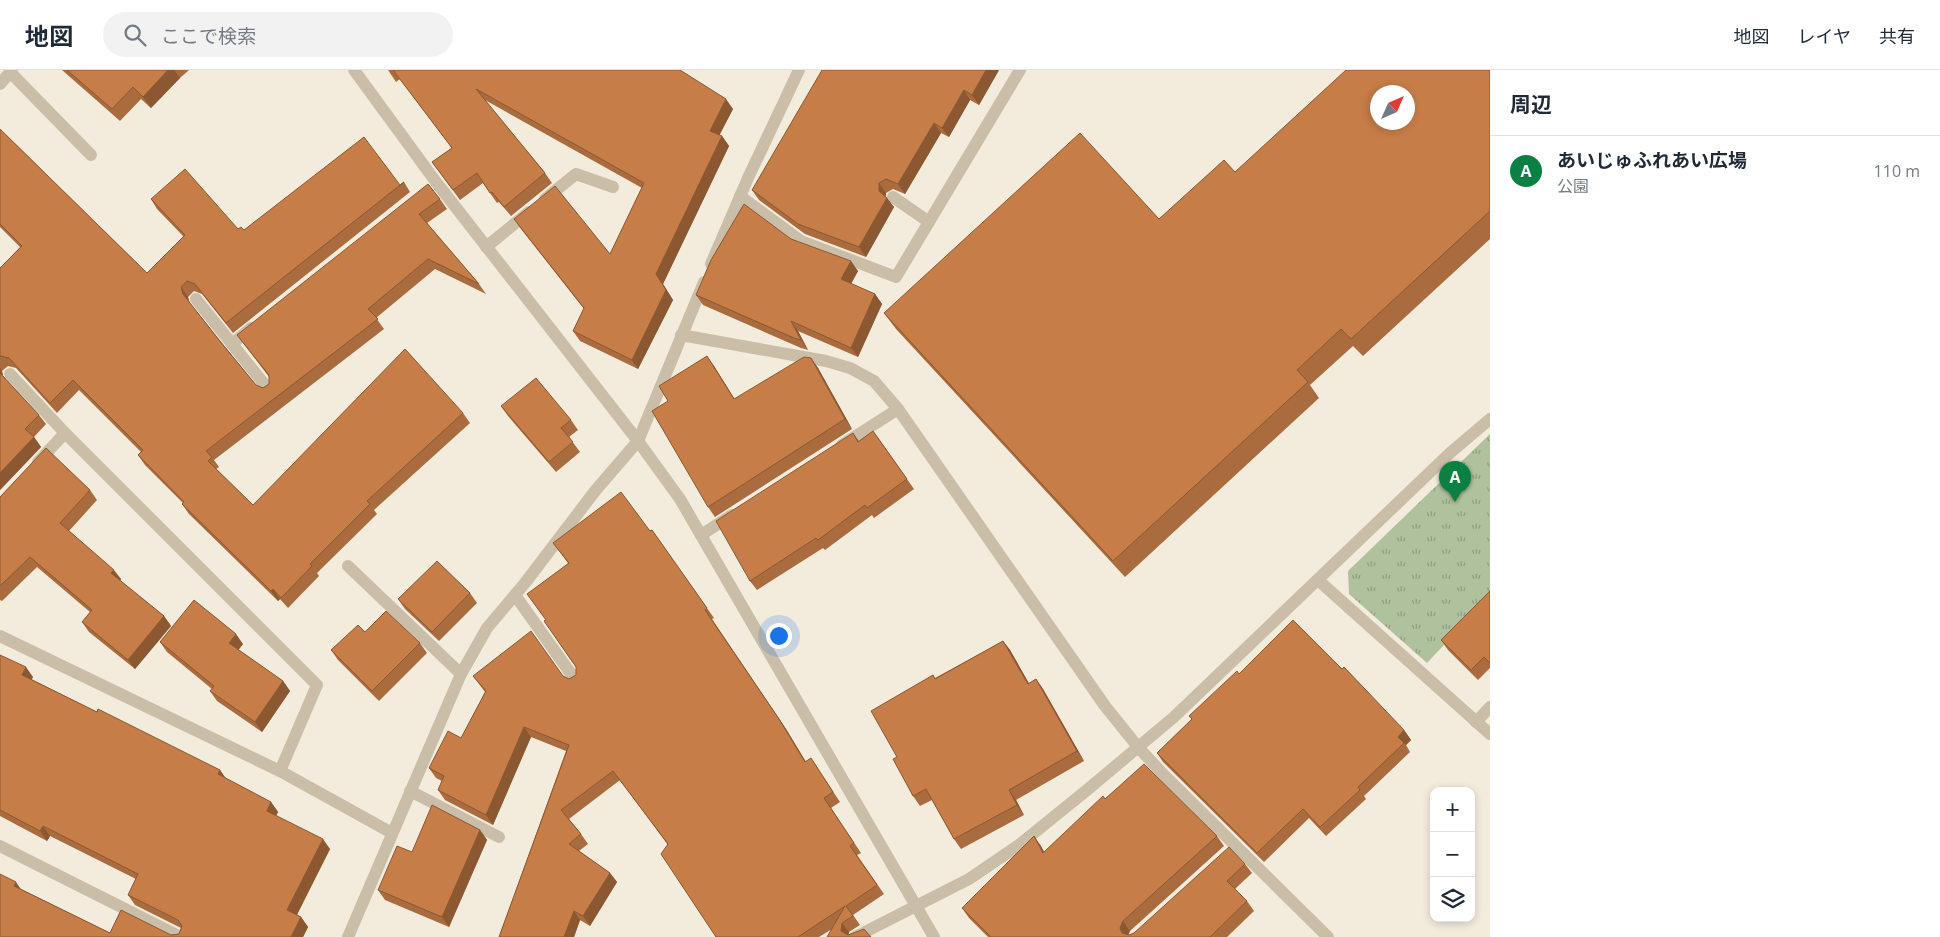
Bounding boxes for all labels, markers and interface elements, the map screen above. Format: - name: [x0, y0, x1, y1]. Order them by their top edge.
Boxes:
- search box: [103, 12, 453, 57]
- text: 地図: [25, 19, 73, 52]
- icon: search: [121, 21, 149, 49]
- text: ここで検索: [161, 23, 256, 49]
- text: 地図: [1734, 24, 1770, 48]
- text: レイヤ: [1798, 24, 1851, 48]
- text: 共有: [1879, 24, 1915, 48]
- north arrow: [1370, 85, 1415, 130]
- text: 周辺: [1510, 90, 1552, 118]
- text: あいじゅふれあい広場: [1557, 147, 1747, 173]
- text: A: [1520, 160, 1532, 182]
- text: 110 m: [1874, 160, 1920, 182]
- text: 公園: [1557, 175, 1589, 197]
- pin: A: [1439, 461, 1471, 502]
- your location: [766, 623, 792, 649]
- map controls: [1430, 787, 1475, 922]
- button: +: [1430, 787, 1475, 832]
- button: −: [1430, 832, 1475, 877]
- button: layers: [1430, 877, 1475, 922]

